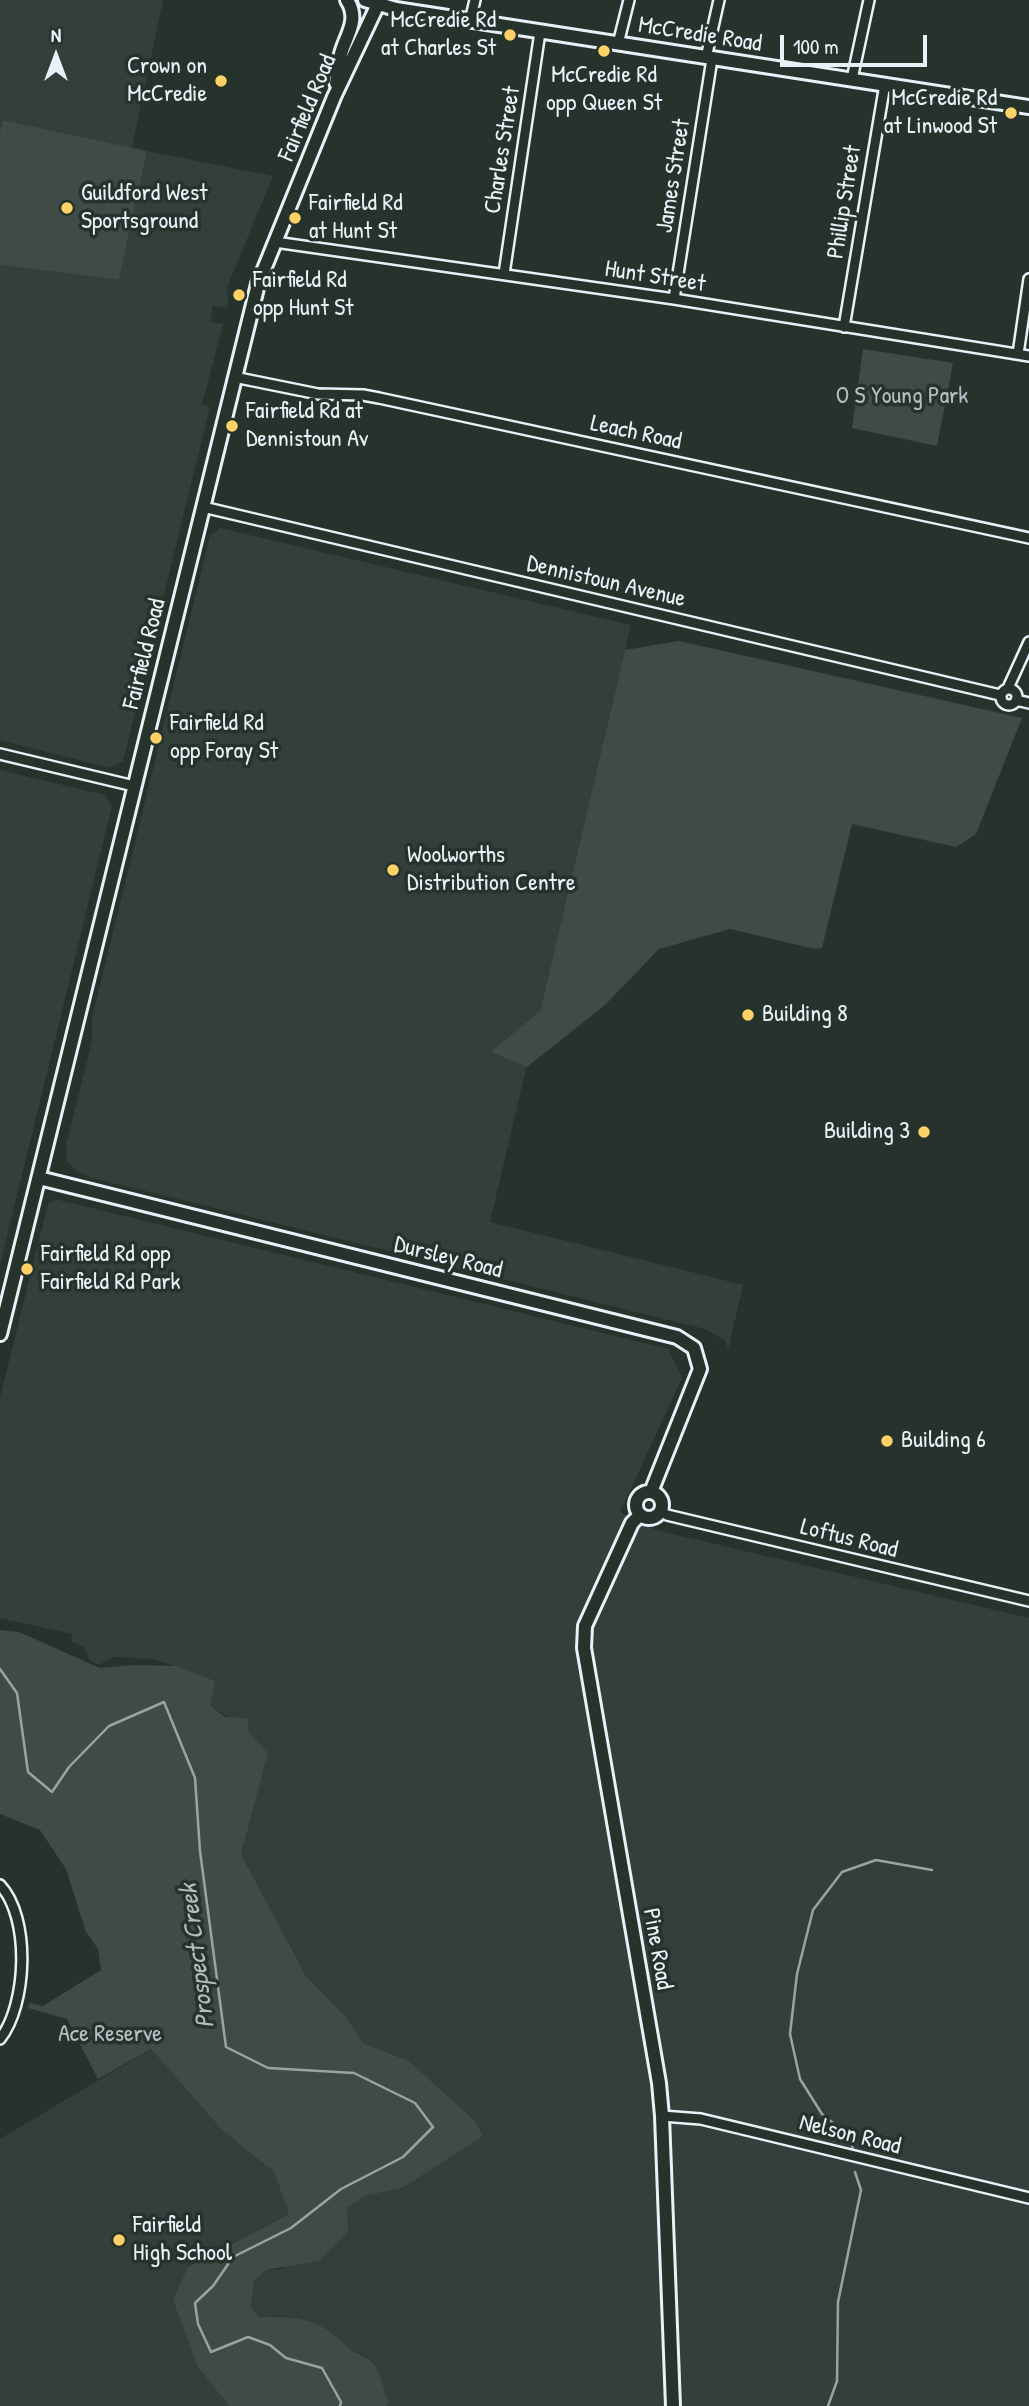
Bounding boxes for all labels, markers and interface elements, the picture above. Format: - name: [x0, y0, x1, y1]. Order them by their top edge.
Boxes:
- place label: McCredie Rd at Charles St: [381, 7, 496, 63]
- street label: McCredie Road: [636, 11, 764, 59]
- north arrow: [21, 21, 91, 91]
- scale bar: [784, 21, 931, 65]
- text: N: [51, 22, 61, 48]
- marker: McCredie Rd at Charles St: [502, 27, 518, 43]
- text: 100 m: [793, 32, 839, 61]
- marker: McCredie Rd opp Queen St: [596, 43, 612, 59]
- street label: Fairfield Road: [273, 50, 343, 166]
- place label: Crown on McCredie: [127, 53, 207, 109]
- place label: McCredie Rd opp Queen St: [546, 62, 662, 118]
- marker: Crown on McCredie: [213, 73, 229, 89]
- street label: Charles Street: [479, 84, 527, 216]
- place label: McCredie Rd at Linwood St: [884, 85, 997, 141]
- marker: McCredie Rd at Linwood St: [1003, 105, 1019, 121]
- street label: James Street: [651, 117, 697, 235]
- street label: Phillip Street: [822, 143, 868, 261]
- place label: Guildford West Sportsground: [81, 180, 207, 236]
- place label: Fairfield Rd at Hunt St: [309, 190, 403, 246]
- marker: Guildford West Sportsground: [59, 200, 75, 216]
- marker: Fairfield Rd at Hunt St: [287, 210, 303, 226]
- street label: Hunt Street: [603, 255, 707, 299]
- place label: Fairfield Rd opp Hunt St: [253, 267, 353, 323]
- marker: Fairfield Rd opp Hunt St: [231, 287, 247, 303]
- park label: O S Young Park: [836, 383, 968, 411]
- place label: Fairfield Rd at Dennistoun Av: [246, 398, 368, 454]
- street label: Leach Road: [588, 409, 684, 457]
- marker: Fairfield Rd at Dennistoun Av: [224, 418, 240, 434]
- street label: Dennistoun Avenue: [524, 550, 688, 614]
- street label: Fairfield Road: [117, 596, 173, 712]
- place label: Fairfield Rd opp Foray St: [170, 710, 278, 766]
- marker: Fairfield Rd opp Foray St: [148, 730, 164, 746]
- place label: Woolworths Distribution Centre: [407, 842, 576, 898]
- marker: Woolworths Distribution Centre: [385, 862, 401, 878]
- place label: Building 8: [762, 1001, 848, 1029]
- marker: Building 8: [740, 1007, 756, 1023]
- place label: Building 3: [824, 1118, 910, 1146]
- marker: Building 3: [916, 1124, 932, 1140]
- street label: Dursley Road: [391, 1231, 505, 1285]
- place label: Fairfield Rd opp Fairfield Rd Park: [41, 1241, 180, 1297]
- marker: Fairfield Rd opp Fairfield Rd Park: [19, 1261, 35, 1277]
- place label: Building 6: [901, 1427, 986, 1455]
- marker: Building 6: [879, 1433, 895, 1449]
- street label: Loftus Road: [797, 1513, 901, 1565]
- water label: Prospect Creek: [174, 1882, 222, 2030]
- street label: Pine Road: [636, 1906, 678, 1992]
- park label: Ace Reserve: [58, 2021, 162, 2049]
- street label: Nelson Road: [796, 2109, 904, 2161]
- place label: Fairfield High School: [133, 2212, 232, 2268]
- marker: Fairfield High School: [111, 2232, 127, 2248]

